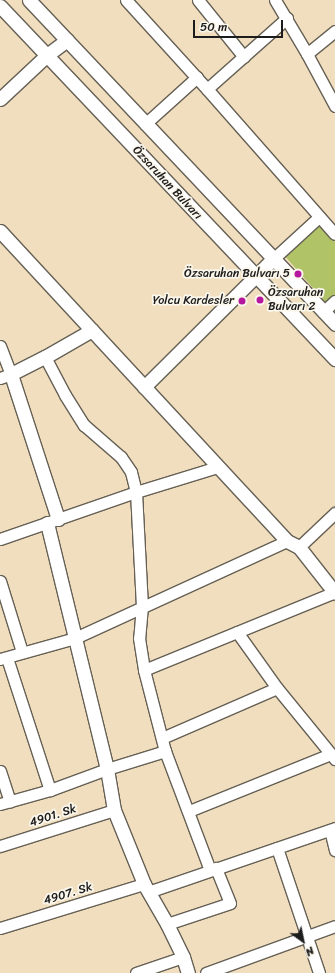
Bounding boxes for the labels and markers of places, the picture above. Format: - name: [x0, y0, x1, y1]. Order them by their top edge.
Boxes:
- place label: Özsaruhan Bulvarı 5: [184, 267, 290, 281]
- marker: Özsaruhan Bulvarı 5: [293, 269, 303, 279]
- place label: Özsaruhan Bulvarı 2: [268, 286, 323, 314]
- place label: Yolcu Kardesler: [154, 294, 234, 308]
- marker: Özsaruhan Bulvarı 2: [255, 295, 265, 305]
- marker: Yolcu Kardesler: [237, 296, 247, 306]

